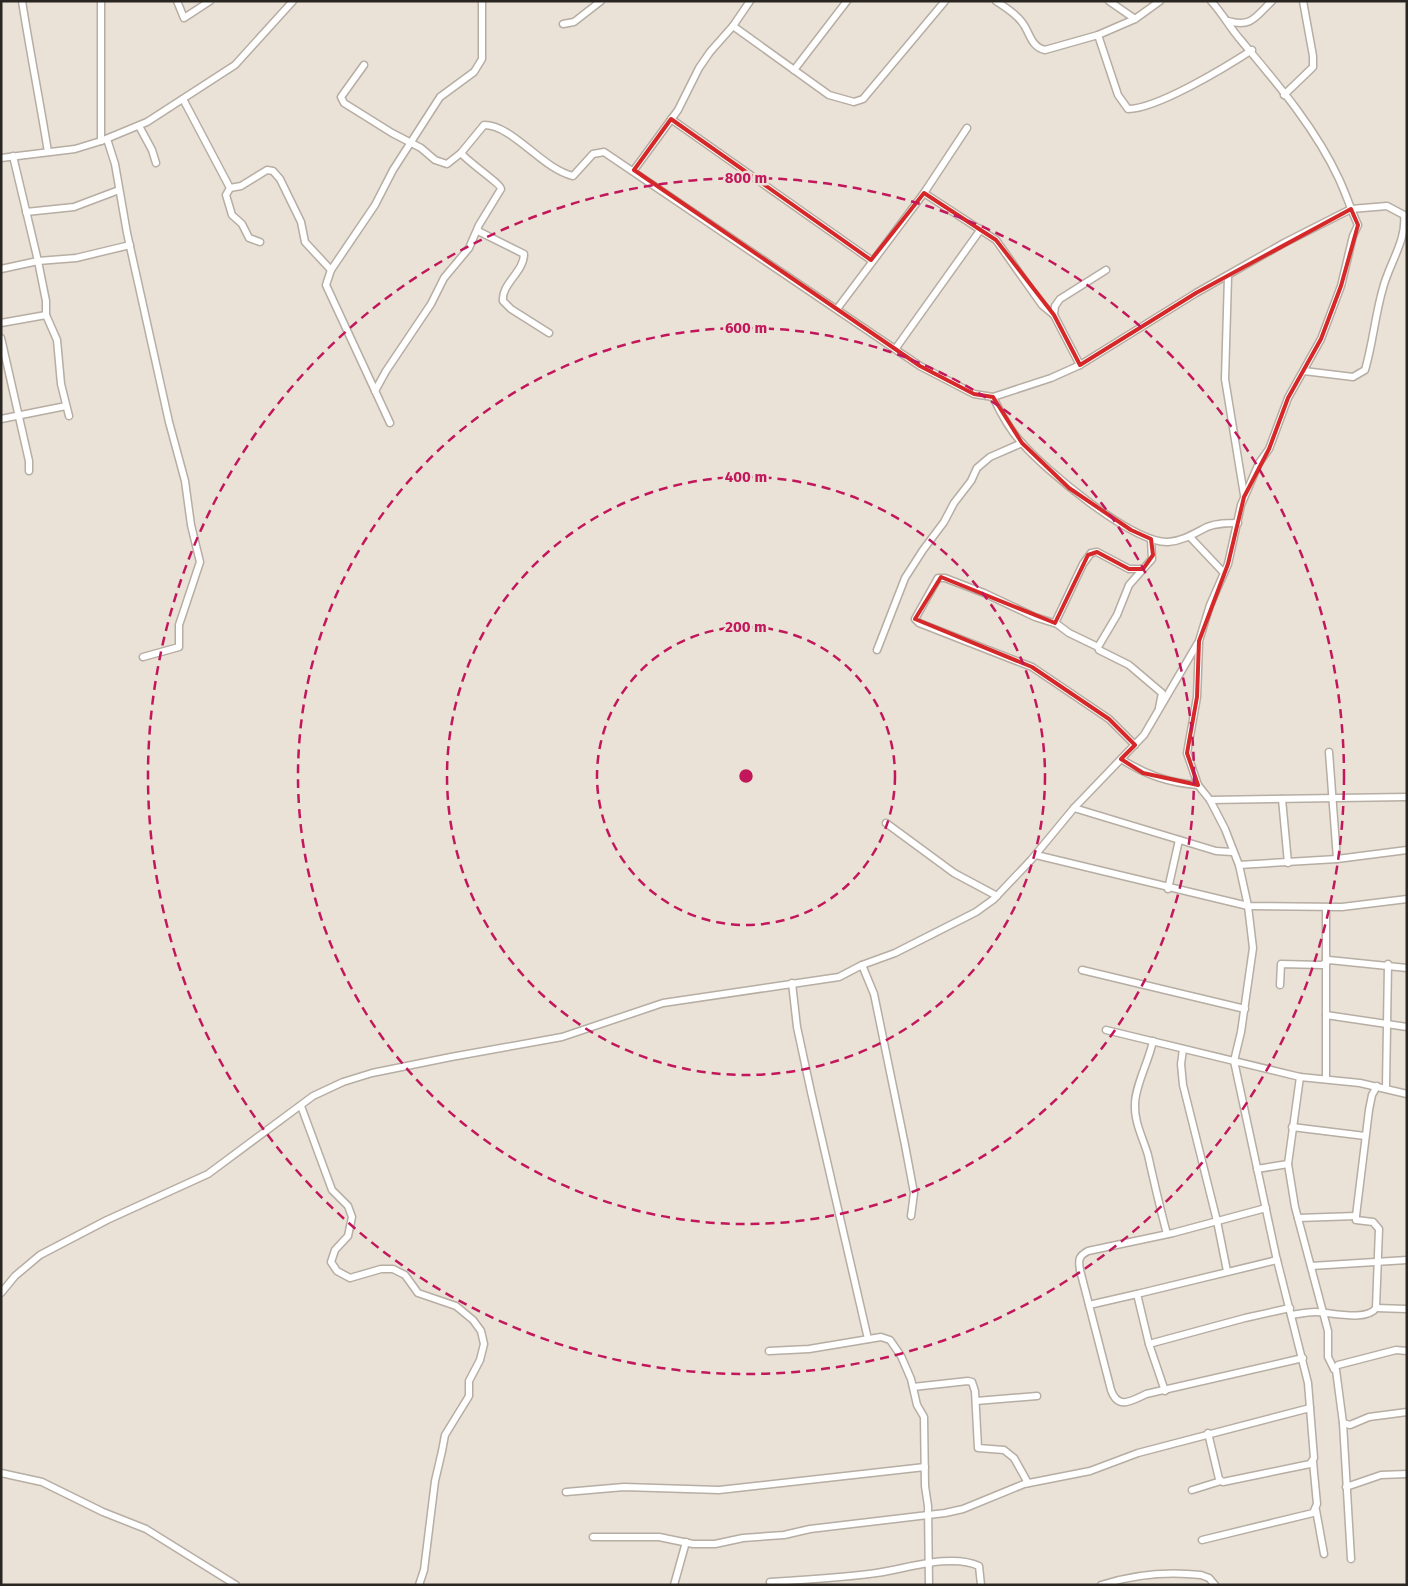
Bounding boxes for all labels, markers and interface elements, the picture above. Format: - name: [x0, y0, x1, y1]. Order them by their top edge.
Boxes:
- text: 800 m: [725, 169, 767, 187]
- text: 600 m: [725, 319, 767, 337]
- text: 400 m: [725, 468, 767, 486]
- text: 200 m: [725, 618, 767, 636]
- centre of rings: [737, 767, 755, 785]

